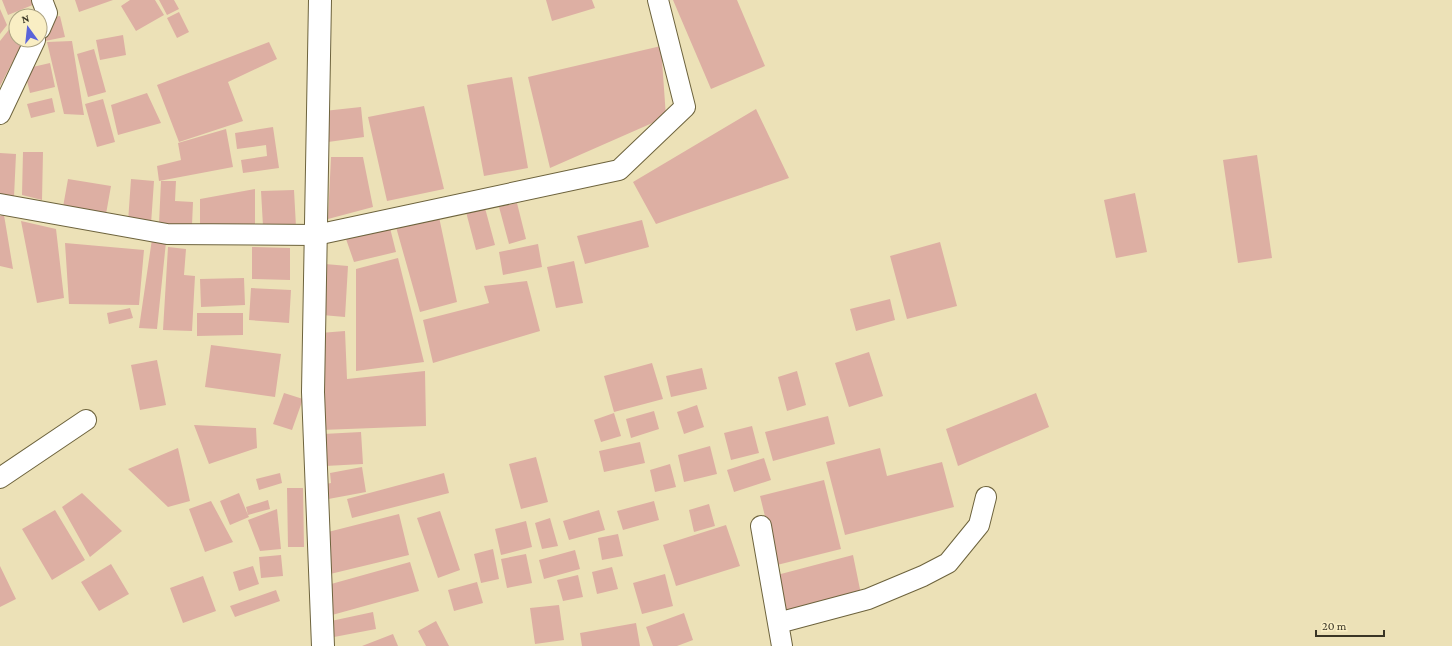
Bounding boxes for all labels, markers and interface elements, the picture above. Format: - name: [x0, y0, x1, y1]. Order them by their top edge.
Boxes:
- north arrow: [8, 8, 48, 48]
- text: N: [20, 11, 31, 25]
- scale bar: [1316, 612, 1384, 638]
- text: 20 m: [1322, 619, 1347, 633]

